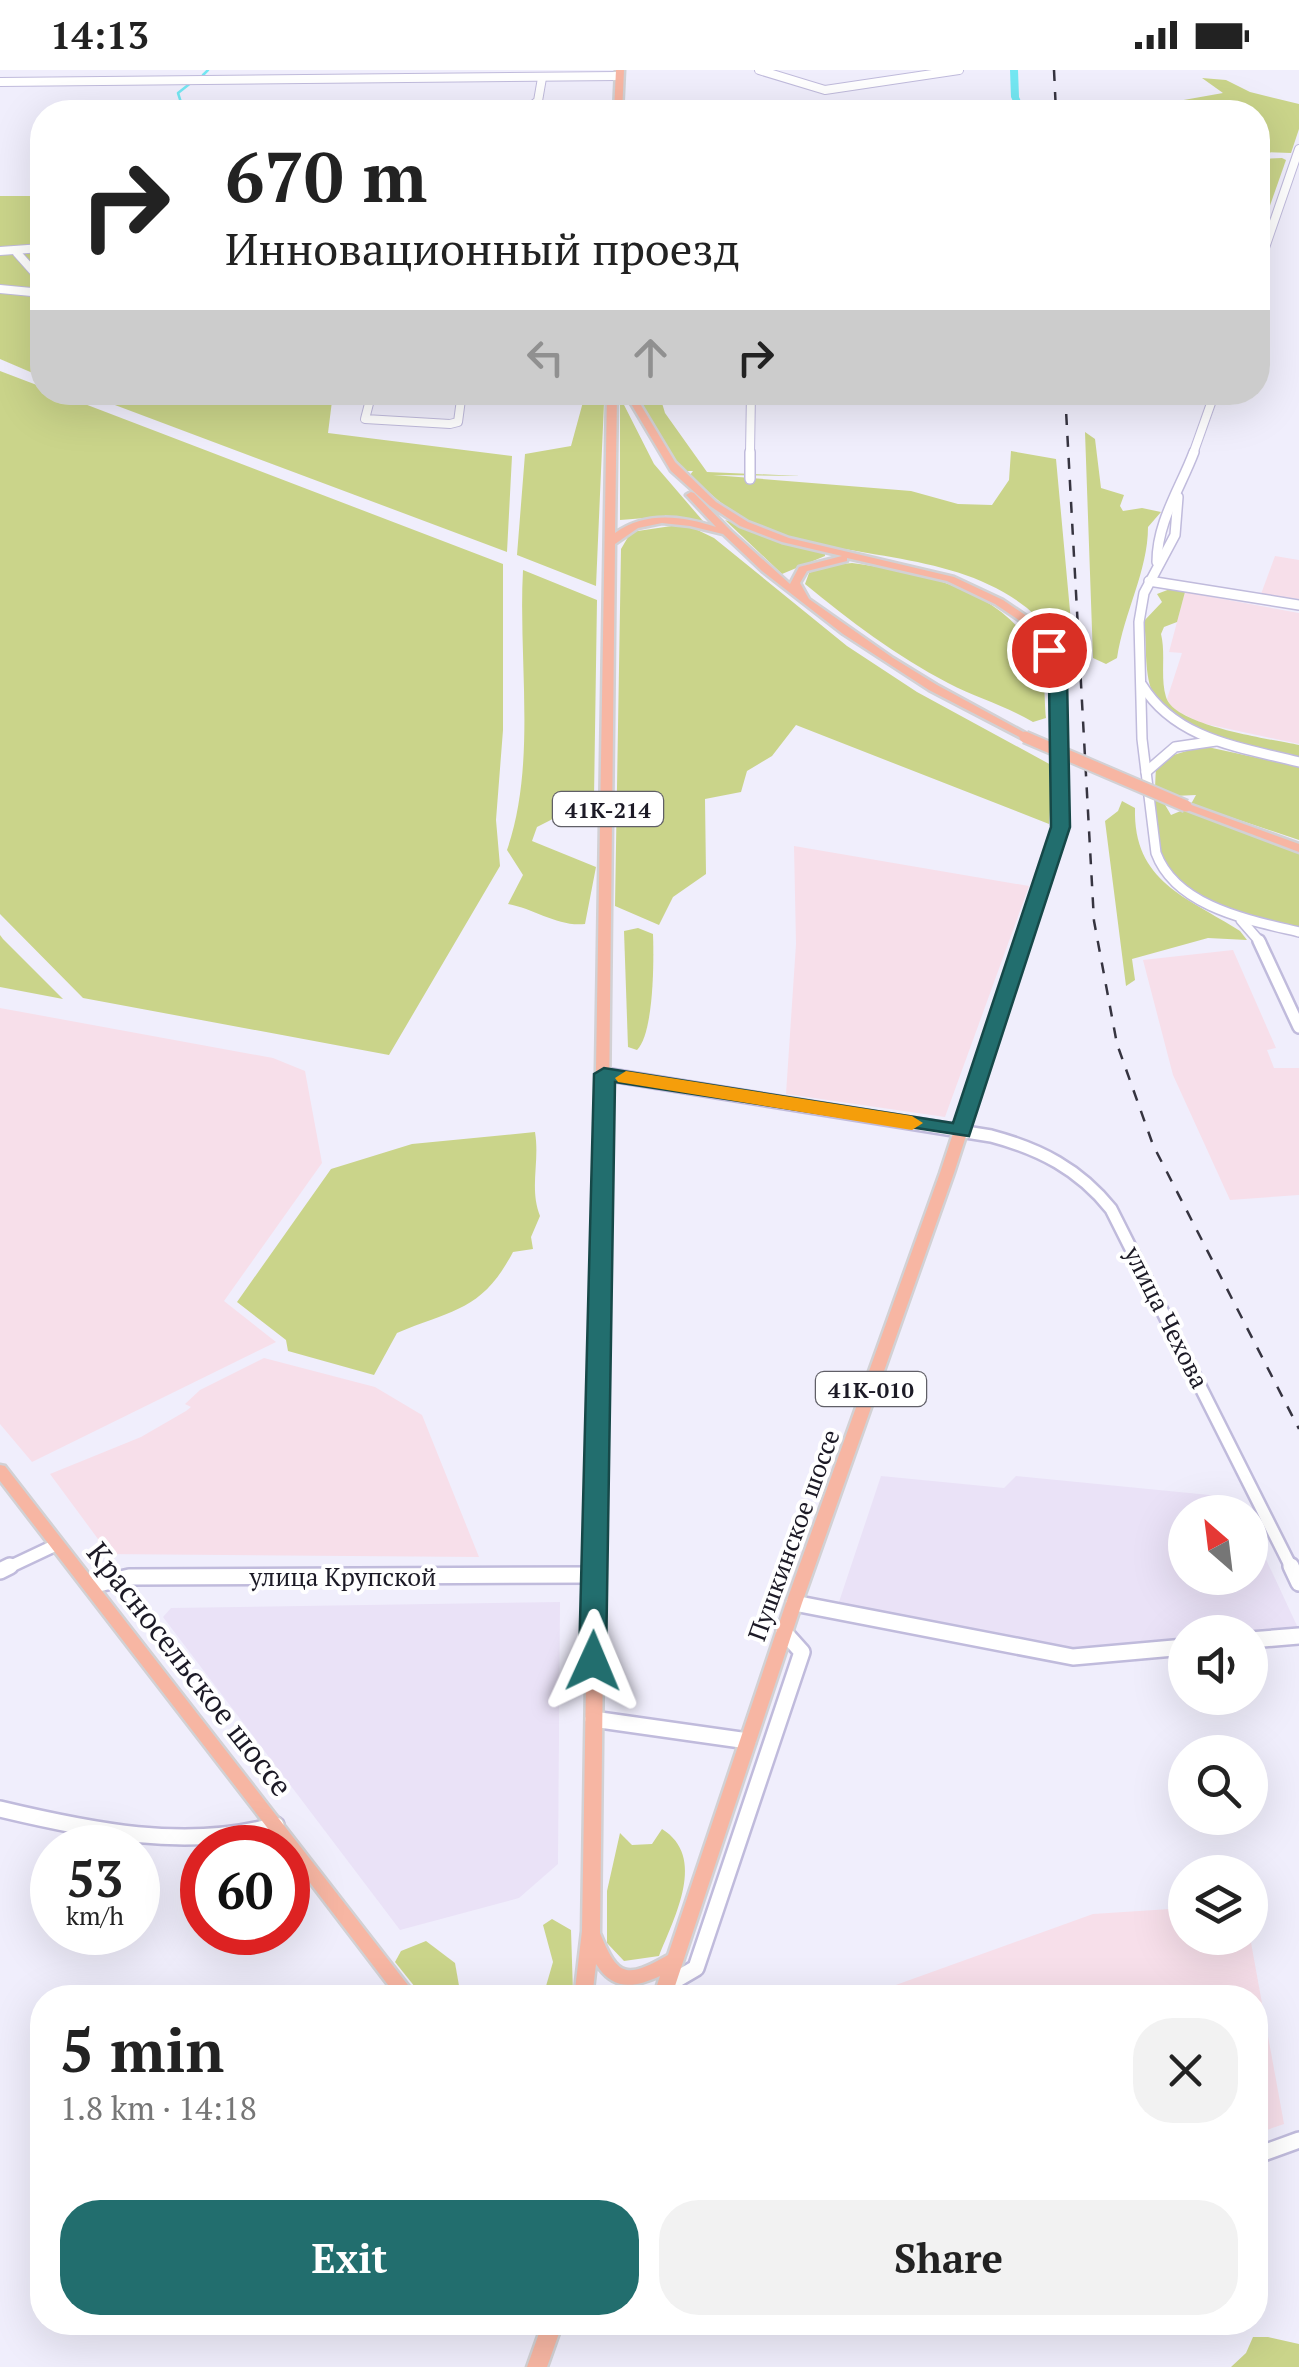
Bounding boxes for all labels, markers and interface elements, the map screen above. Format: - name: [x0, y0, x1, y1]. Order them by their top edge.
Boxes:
- text: 14:13: [50, 10, 149, 60]
- text: 670 m: [225, 129, 427, 222]
- icon: right: [60, 140, 190, 270]
- text: Инновационный проезд: [225, 218, 740, 278]
- icon: left: [518, 330, 573, 385]
- icon: ahead: [623, 330, 678, 385]
- icon: right: [728, 330, 783, 385]
- pin: [1007, 608, 1092, 693]
- icon: arrive: [1022, 623, 1077, 678]
- road number: 41К-214: [553, 792, 663, 826]
- street label: улица Чехова: [1117, 1239, 1217, 1394]
- road number: 41К-010: [816, 1372, 926, 1406]
- street label: Пушкинское шоссе: [739, 1425, 847, 1645]
- north arrow: [1168, 1495, 1268, 1595]
- map controls: [1168, 1495, 1268, 1955]
- street label: Красносельское шоссе: [78, 1534, 302, 1804]
- street label: улица Крупской: [249, 1560, 436, 1593]
- position arrow: [541, 1609, 645, 1713]
- button: sound: [1168, 1615, 1268, 1715]
- button: search: [1168, 1735, 1268, 1835]
- speed limit sign: 60: [180, 1825, 310, 1955]
- text: 53: [67, 1845, 123, 1911]
- button: layers: [1168, 1855, 1268, 1955]
- text: km/h: [66, 1899, 124, 1932]
- text: 5 min: [60, 2010, 224, 2089]
- button: close: [1133, 2018, 1238, 2123]
- text: 1.8 km · 14:18: [60, 2087, 257, 2129]
- button: Exit: [60, 2200, 639, 2315]
- button: Share: [659, 2200, 1238, 2315]

